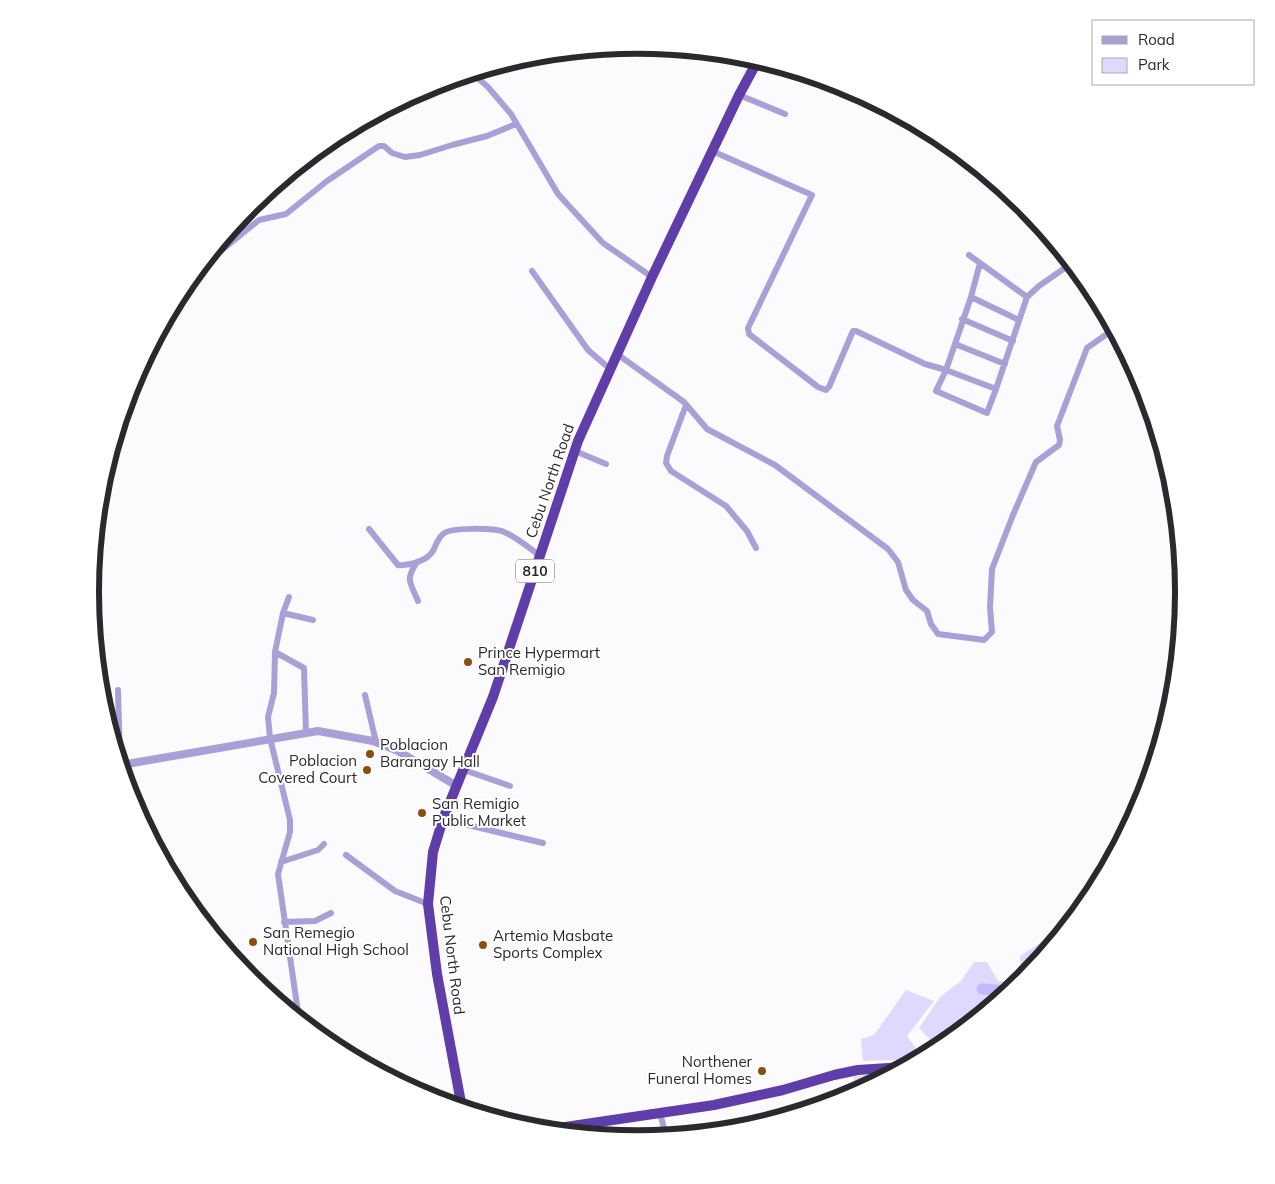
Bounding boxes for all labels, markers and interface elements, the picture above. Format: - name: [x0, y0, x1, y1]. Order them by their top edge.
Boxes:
- legend: [1092, 20, 1255, 85]
- text: Road: [1138, 30, 1175, 49]
- text: Park: [1138, 55, 1170, 74]
- street label: Cebu North Road: [521, 421, 578, 541]
- road number: 810: [516, 560, 554, 582]
- place label: Prince Hypermart San Remigio: [478, 643, 600, 679]
- marker: Prince Hypermart San Remigio: [462, 656, 474, 668]
- place label: Poblacion Barangay Hall: [380, 735, 480, 771]
- marker: Poblacion Barangay Hall: [364, 748, 376, 760]
- place label: Poblacion Covered Court: [258, 751, 357, 787]
- marker: Poblacion Covered Court: [361, 764, 373, 776]
- place label: San Remigio Public Market: [432, 794, 526, 830]
- marker: San Remigio Public Market: [416, 807, 428, 819]
- street label: Cebu North Road: [436, 894, 469, 1016]
- place label: San Remegio National High School: [263, 923, 409, 959]
- place label: Artemio Masbate Sports Complex: [493, 926, 613, 962]
- marker: San Remegio National High School: [247, 936, 259, 948]
- marker: Artemio Masbate Sports Complex: [477, 939, 489, 951]
- place label: Northener Funeral Homes: [647, 1052, 753, 1088]
- marker: Northener Funeral Homes: [756, 1065, 768, 1077]

